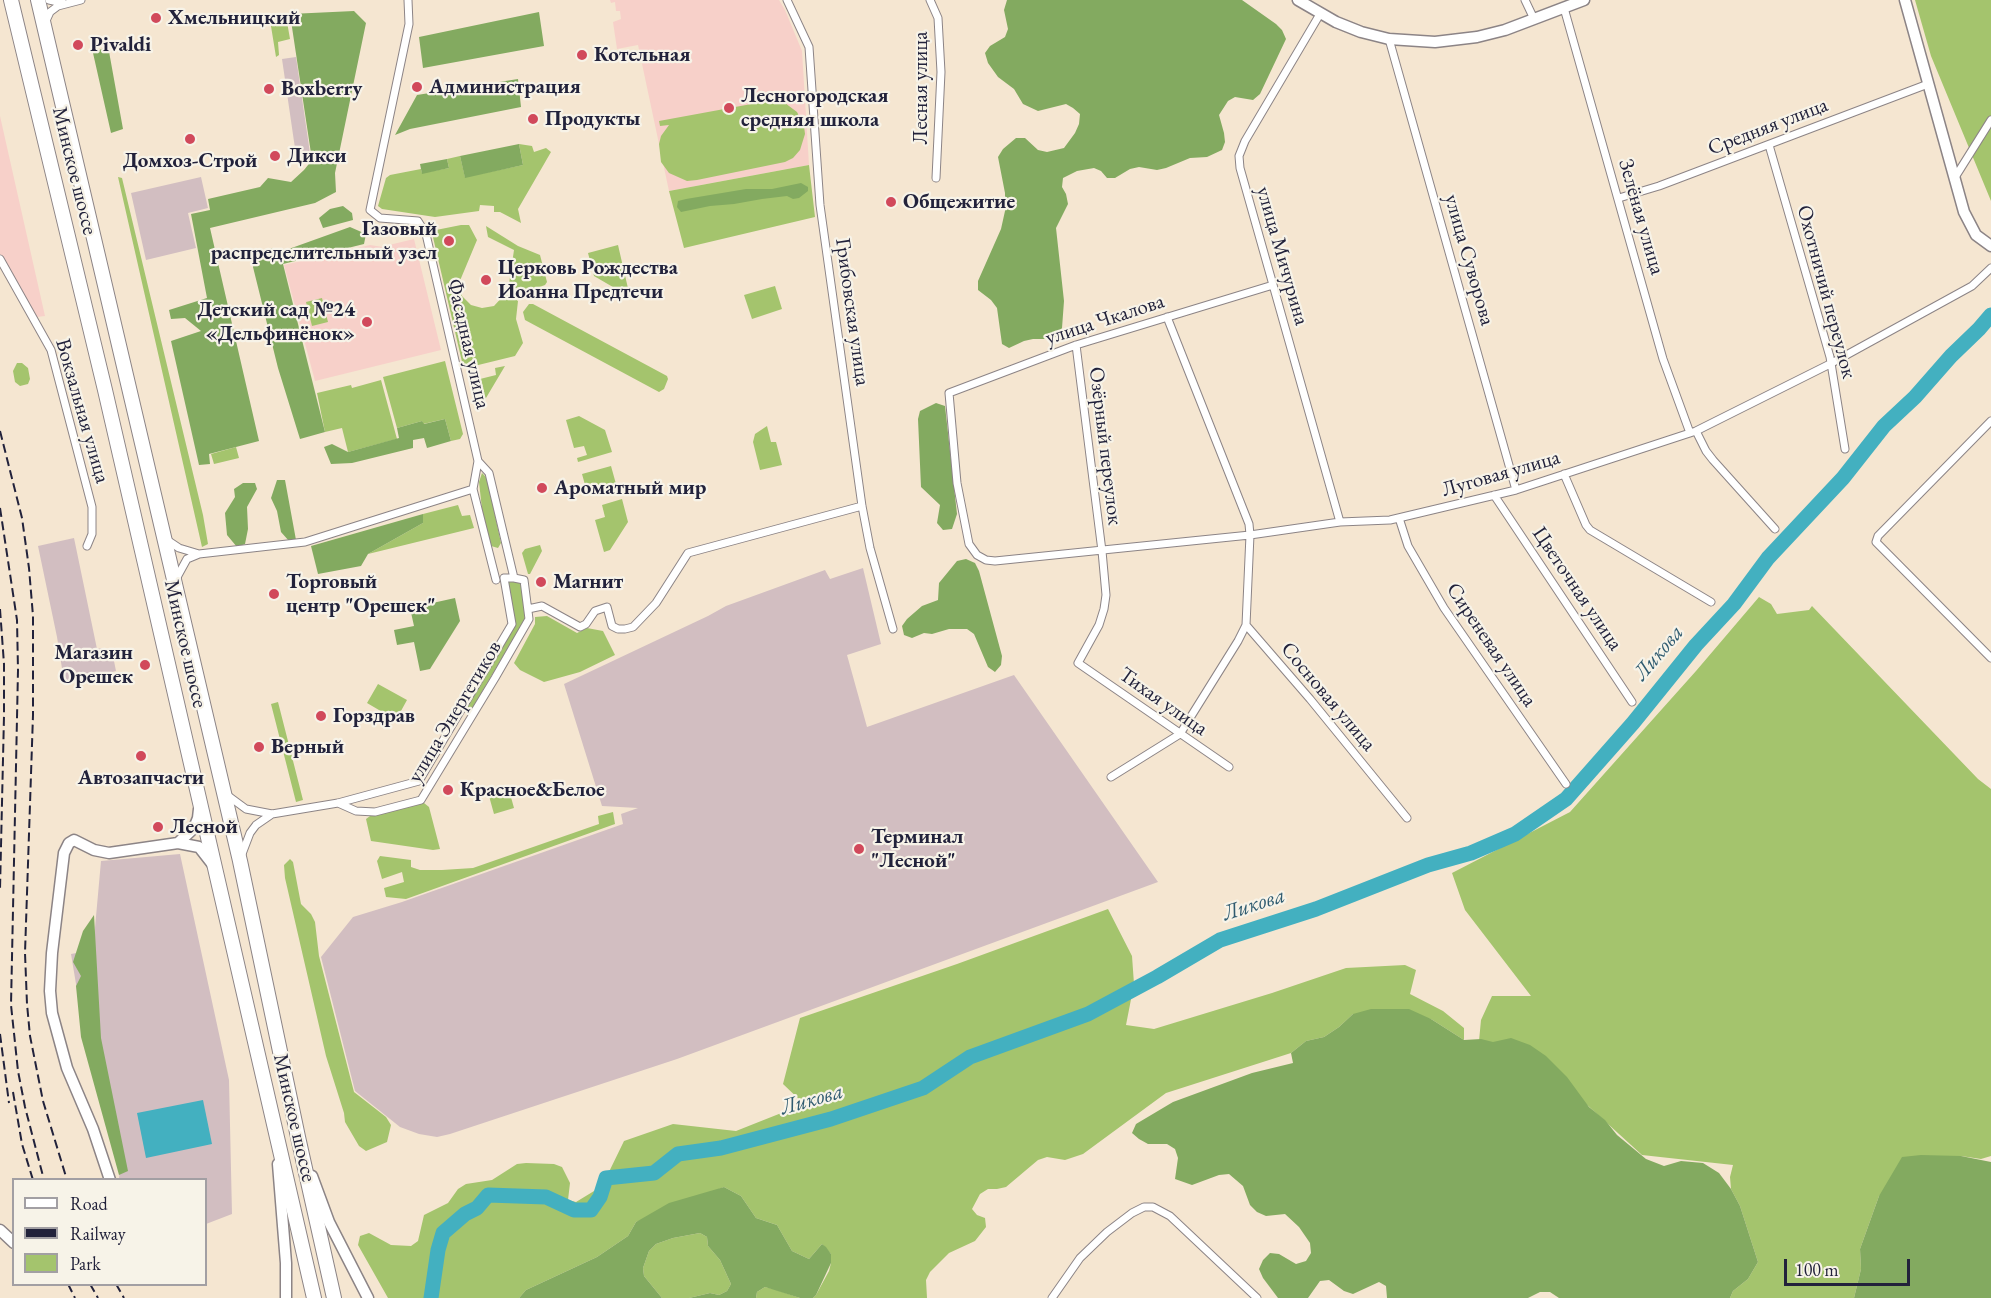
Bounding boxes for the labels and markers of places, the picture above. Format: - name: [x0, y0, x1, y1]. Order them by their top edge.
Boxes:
- place label: Хмельницкий: [168, 5, 300, 31]
- marker: Хмельницкий: [149, 11, 163, 25]
- place label: Pivaldi: [90, 32, 151, 58]
- marker: Pivaldi: [71, 38, 85, 52]
- place label: Котельная: [594, 42, 690, 68]
- marker: Котельная: [575, 48, 589, 62]
- place label: Администрация: [429, 74, 581, 100]
- place label: Boxberry: [281, 76, 362, 102]
- marker: Администрация: [410, 80, 424, 94]
- marker: Boxberry: [262, 82, 276, 96]
- place label: Лесногородская средняя школа: [741, 83, 888, 133]
- marker: Лесногородская средняя школа: [722, 101, 736, 115]
- place label: Продукты: [545, 106, 640, 132]
- marker: Продукты: [526, 112, 540, 126]
- marker: Домхоз-Строй: [183, 132, 197, 146]
- place label: Дикси: [287, 143, 347, 169]
- place label: Домхоз-Строй: [123, 148, 257, 174]
- marker: Дикси: [268, 149, 282, 163]
- place label: Общежитие: [903, 189, 1015, 215]
- marker: Общежитие: [884, 195, 898, 209]
- place label: Газовый распределительный узел: [211, 216, 437, 266]
- marker: Газовый распределительный узел: [442, 234, 456, 248]
- place label: Церковь Рождества Иоанна Предтечи: [498, 255, 678, 305]
- marker: Церковь Рождества Иоанна Предтечи: [479, 273, 493, 287]
- place label: Детский сад №24 «Дельфинёнок»: [197, 297, 355, 347]
- marker: Детский сад №24 «Дельфинёнок»: [360, 315, 374, 329]
- place label: Ароматный мир: [554, 475, 706, 501]
- marker: Ароматный мир: [535, 481, 549, 495]
- place label: Торговый центр "Орешек": [286, 569, 436, 619]
- place label: Магнит: [553, 569, 623, 595]
- marker: Магнит: [534, 575, 548, 589]
- marker: Торговый центр "Орешек": [267, 587, 281, 601]
- place label: Магазин Орешек: [54, 640, 133, 690]
- marker: Магазин Орешек: [138, 658, 152, 672]
- place label: Горздрав: [333, 703, 415, 729]
- marker: Горздрав: [314, 709, 328, 723]
- place label: Верный: [271, 734, 344, 760]
- marker: Верный: [252, 740, 266, 754]
- marker: Автозапчасти: [134, 749, 148, 763]
- place label: Автозапчасти: [78, 765, 204, 791]
- place label: Красное&Белое: [460, 777, 605, 803]
- marker: Красное&Белое: [441, 783, 455, 797]
- place label: Лесной: [170, 814, 238, 840]
- marker: Лесной: [151, 820, 165, 834]
- place label: Терминал "Лесной": [871, 824, 963, 874]
- marker: Терминал "Лесной": [852, 842, 866, 856]

